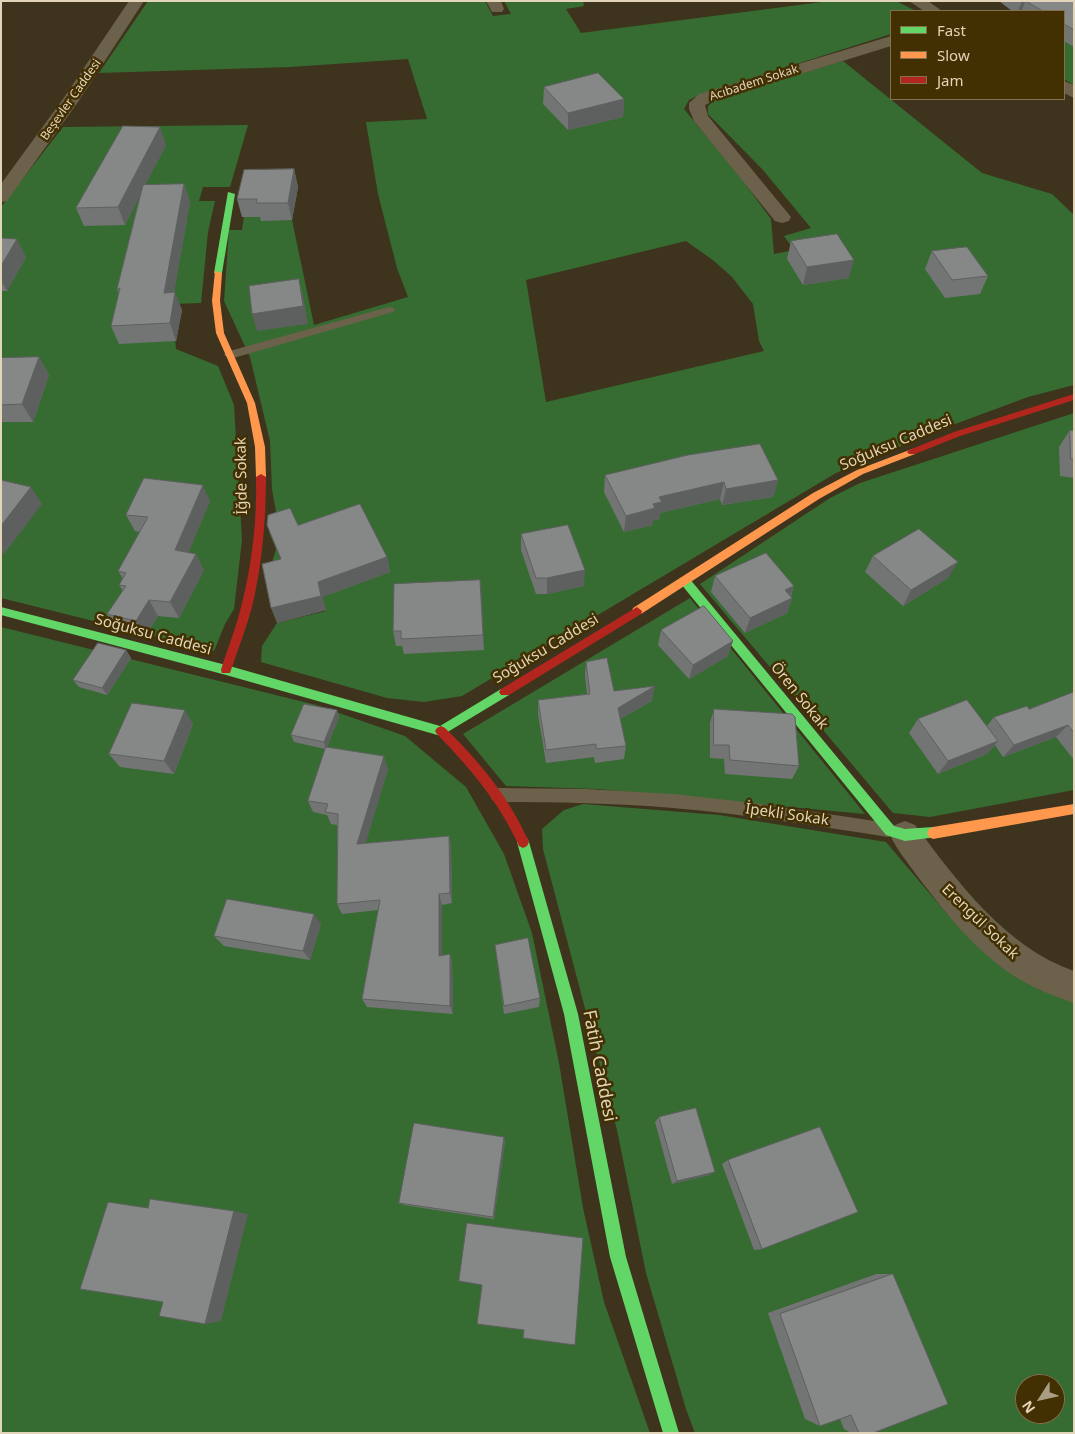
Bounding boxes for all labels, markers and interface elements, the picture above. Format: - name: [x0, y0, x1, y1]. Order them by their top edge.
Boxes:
- legend: [890, 10, 1065, 100]
- text: Fast: [937, 20, 966, 40]
- text: Slow: [937, 45, 970, 65]
- street label: Beşevler Caddesi: [38, 57, 104, 143]
- street label: Acıbadem Sokak: [708, 62, 800, 104]
- text: Jam: [937, 70, 964, 90]
- street label: Soğuksu Caddesi: [837, 411, 955, 475]
- street label: İğde Sokak: [232, 437, 252, 515]
- street label: Soğuksu Caddesi: [490, 610, 602, 688]
- street label: Soğuksu Caddesi: [93, 611, 213, 659]
- street label: Ören Sokak: [767, 659, 831, 733]
- street label: İpekli Sokak: [744, 800, 830, 830]
- street label: Erengül Sokak: [938, 881, 1022, 963]
- street label: Fatih Caddesi: [578, 1008, 620, 1124]
- north arrow: [1015, 1374, 1065, 1424]
- text: N: [1017, 1397, 1039, 1417]

